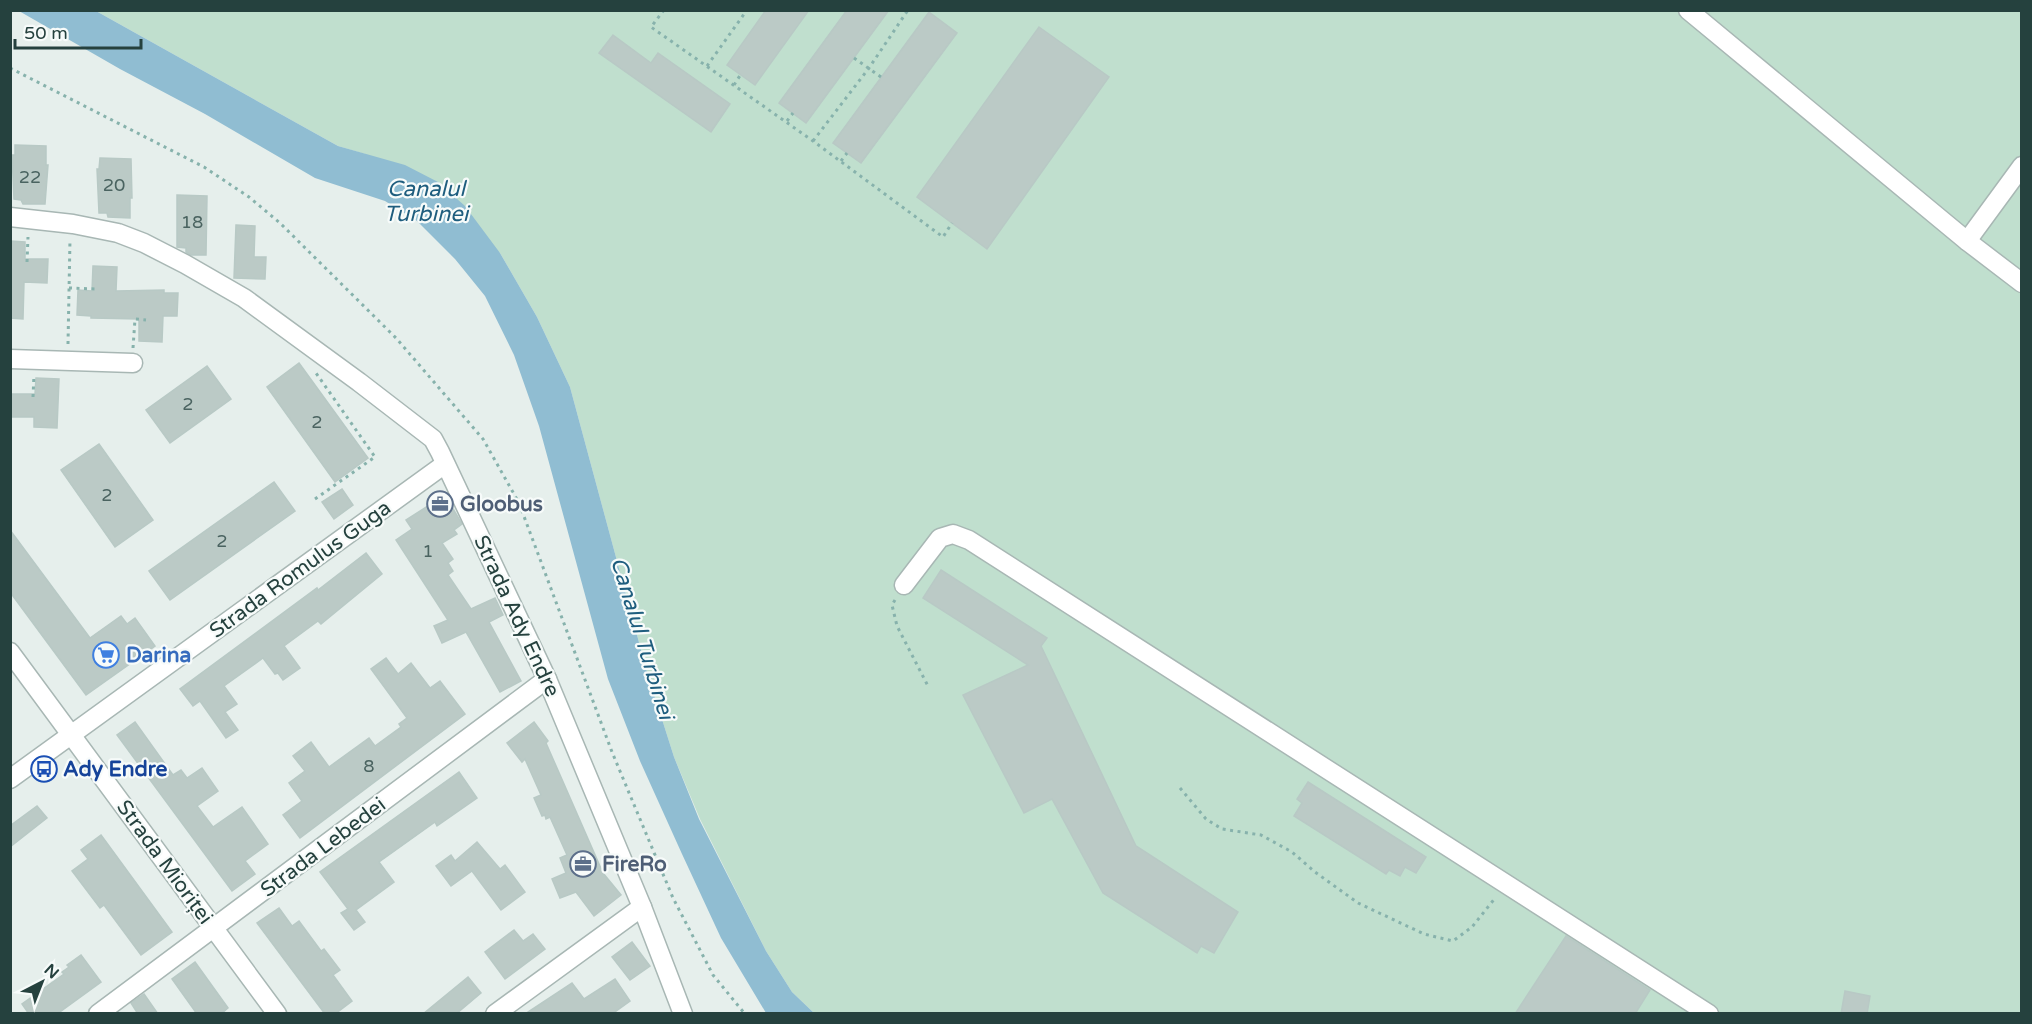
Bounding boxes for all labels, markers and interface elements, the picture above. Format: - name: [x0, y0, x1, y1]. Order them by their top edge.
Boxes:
- scale bar: [15, 12, 141, 50]
- text: 50 m: [24, 22, 68, 44]
- house number: 22: [19, 166, 41, 188]
- house number: 20: [103, 174, 125, 196]
- water label: Canalul Turbinei: [384, 176, 471, 227]
- house number: 18: [181, 211, 203, 233]
- house number: 2: [182, 393, 194, 415]
- house number: 2: [311, 411, 323, 433]
- house number: 2: [101, 484, 113, 506]
- office icon: Gloobus: [425, 489, 455, 519]
- place label: Gloobus: [460, 492, 543, 517]
- street label: Strada Romulus Guga: [205, 495, 396, 644]
- house number: 2: [216, 530, 228, 552]
- street label: Strada Ady Endre: [468, 532, 565, 701]
- house number: 1: [422, 540, 434, 562]
- water label: Canalul Turbinei: [605, 554, 680, 725]
- supermarket icon: Darina: [91, 640, 121, 670]
- place label: Darina: [126, 643, 191, 668]
- bus stop icon: Ady Endre: [29, 754, 59, 784]
- house number: 8: [363, 755, 375, 777]
- place label: Ady Endre: [63, 757, 167, 782]
- street label: Strada Lebedei: [256, 792, 391, 903]
- street label: Strada Mioriței: [111, 795, 218, 929]
- office icon: FireRo: [568, 849, 598, 879]
- place label: FireRo: [602, 852, 667, 877]
- north arrow: [12, 952, 72, 1012]
- text: N: [40, 960, 63, 983]

